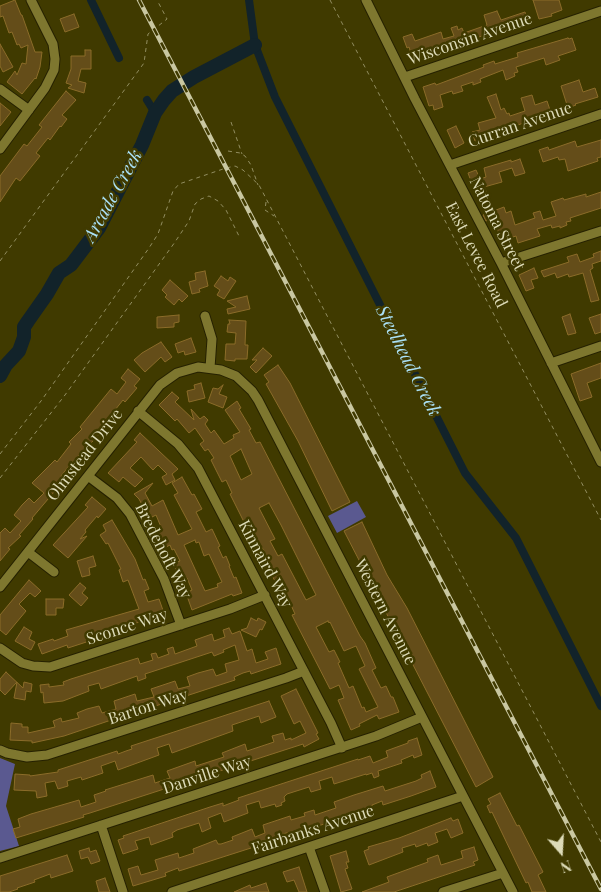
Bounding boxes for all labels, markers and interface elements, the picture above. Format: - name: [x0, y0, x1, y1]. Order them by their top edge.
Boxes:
- street label: Wisconsin Avenue: [405, 9, 535, 69]
- street label: Curran Avenue: [465, 98, 575, 152]
- water label: Arcade Creek: [79, 146, 147, 246]
- street label: Natoma Street: [465, 174, 529, 274]
- street label: East Levee Road: [441, 199, 511, 311]
- water label: Steelhead Creek: [371, 302, 445, 420]
- street label: Olmstead Drive: [43, 405, 127, 505]
- street label: Bredehoft Way: [131, 500, 195, 602]
- street label: Kinnaird Way: [234, 517, 296, 611]
- street label: Western Avenue: [350, 556, 420, 668]
- street label: Sconce Way: [84, 605, 170, 649]
- street label: Barton Way: [106, 685, 190, 729]
- street label: Danville Way: [160, 752, 254, 798]
- street label: Fairbanks Avenue: [249, 801, 377, 859]
- north arrow: [536, 827, 586, 877]
- text: N: [558, 856, 574, 877]

